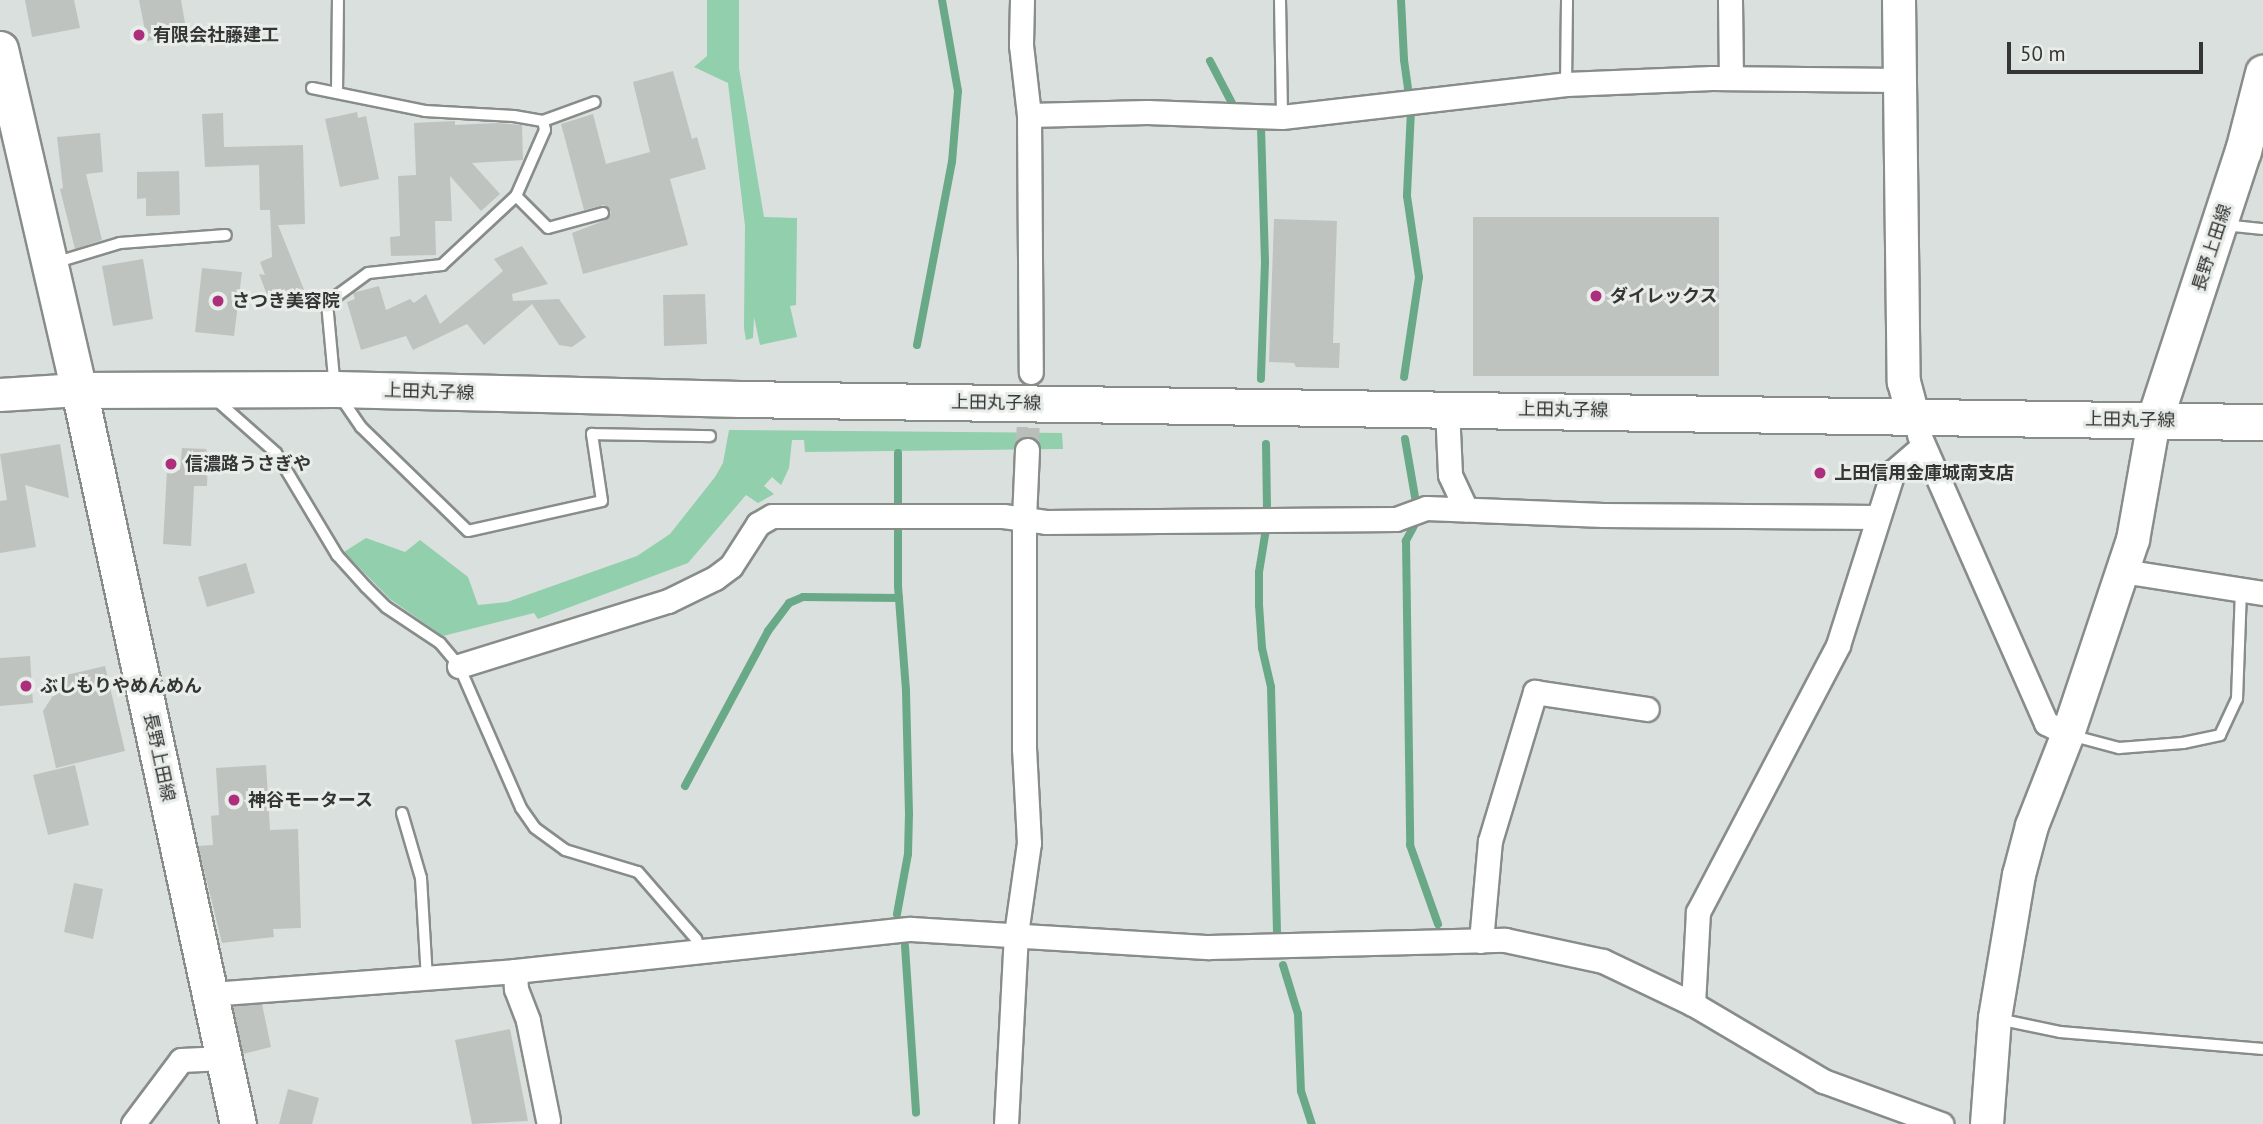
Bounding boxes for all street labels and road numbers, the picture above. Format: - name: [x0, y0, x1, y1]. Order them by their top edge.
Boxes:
- street label: 長野上田線: [2188, 202, 2236, 294]
- street label: 上田丸子線: [384, 380, 474, 404]
- street label: 上田丸子線: [951, 391, 1041, 415]
- street label: 上田丸子線: [1518, 398, 1608, 422]
- street label: 上田丸子線: [2085, 408, 2175, 432]
- street label: 長野上田線: [139, 711, 179, 803]

